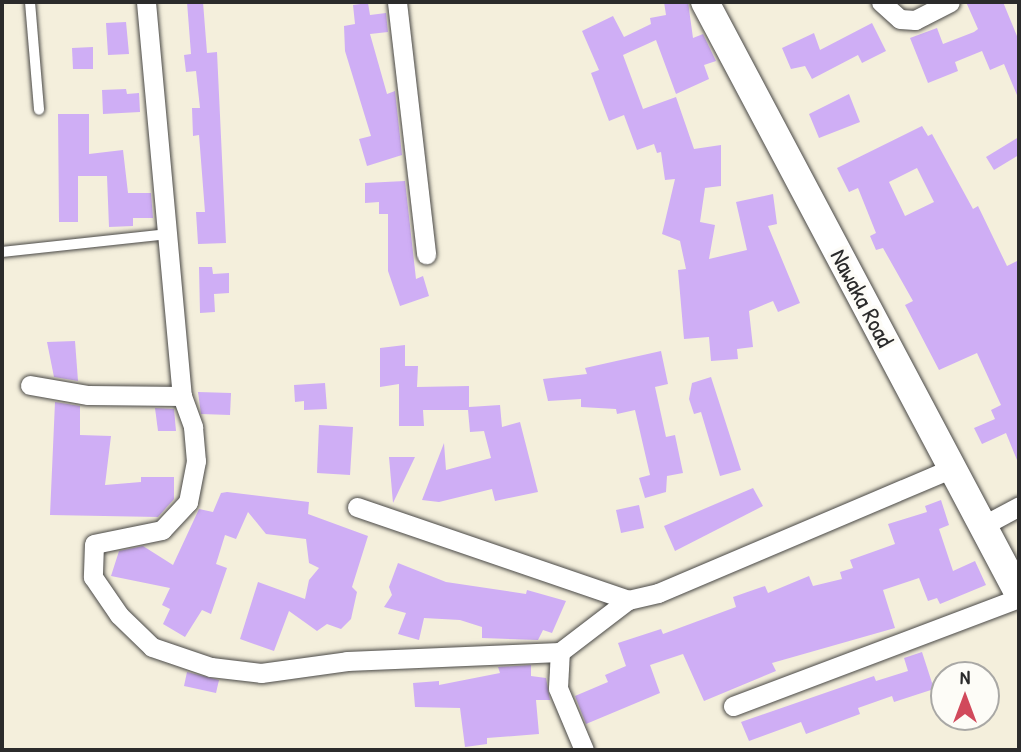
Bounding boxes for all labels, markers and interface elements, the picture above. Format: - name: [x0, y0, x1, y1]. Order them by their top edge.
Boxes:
- street label: Nawaka Road: [824, 244, 900, 352]
- north arrow: [930, 661, 1000, 731]
- text: N: [960, 664, 970, 690]

